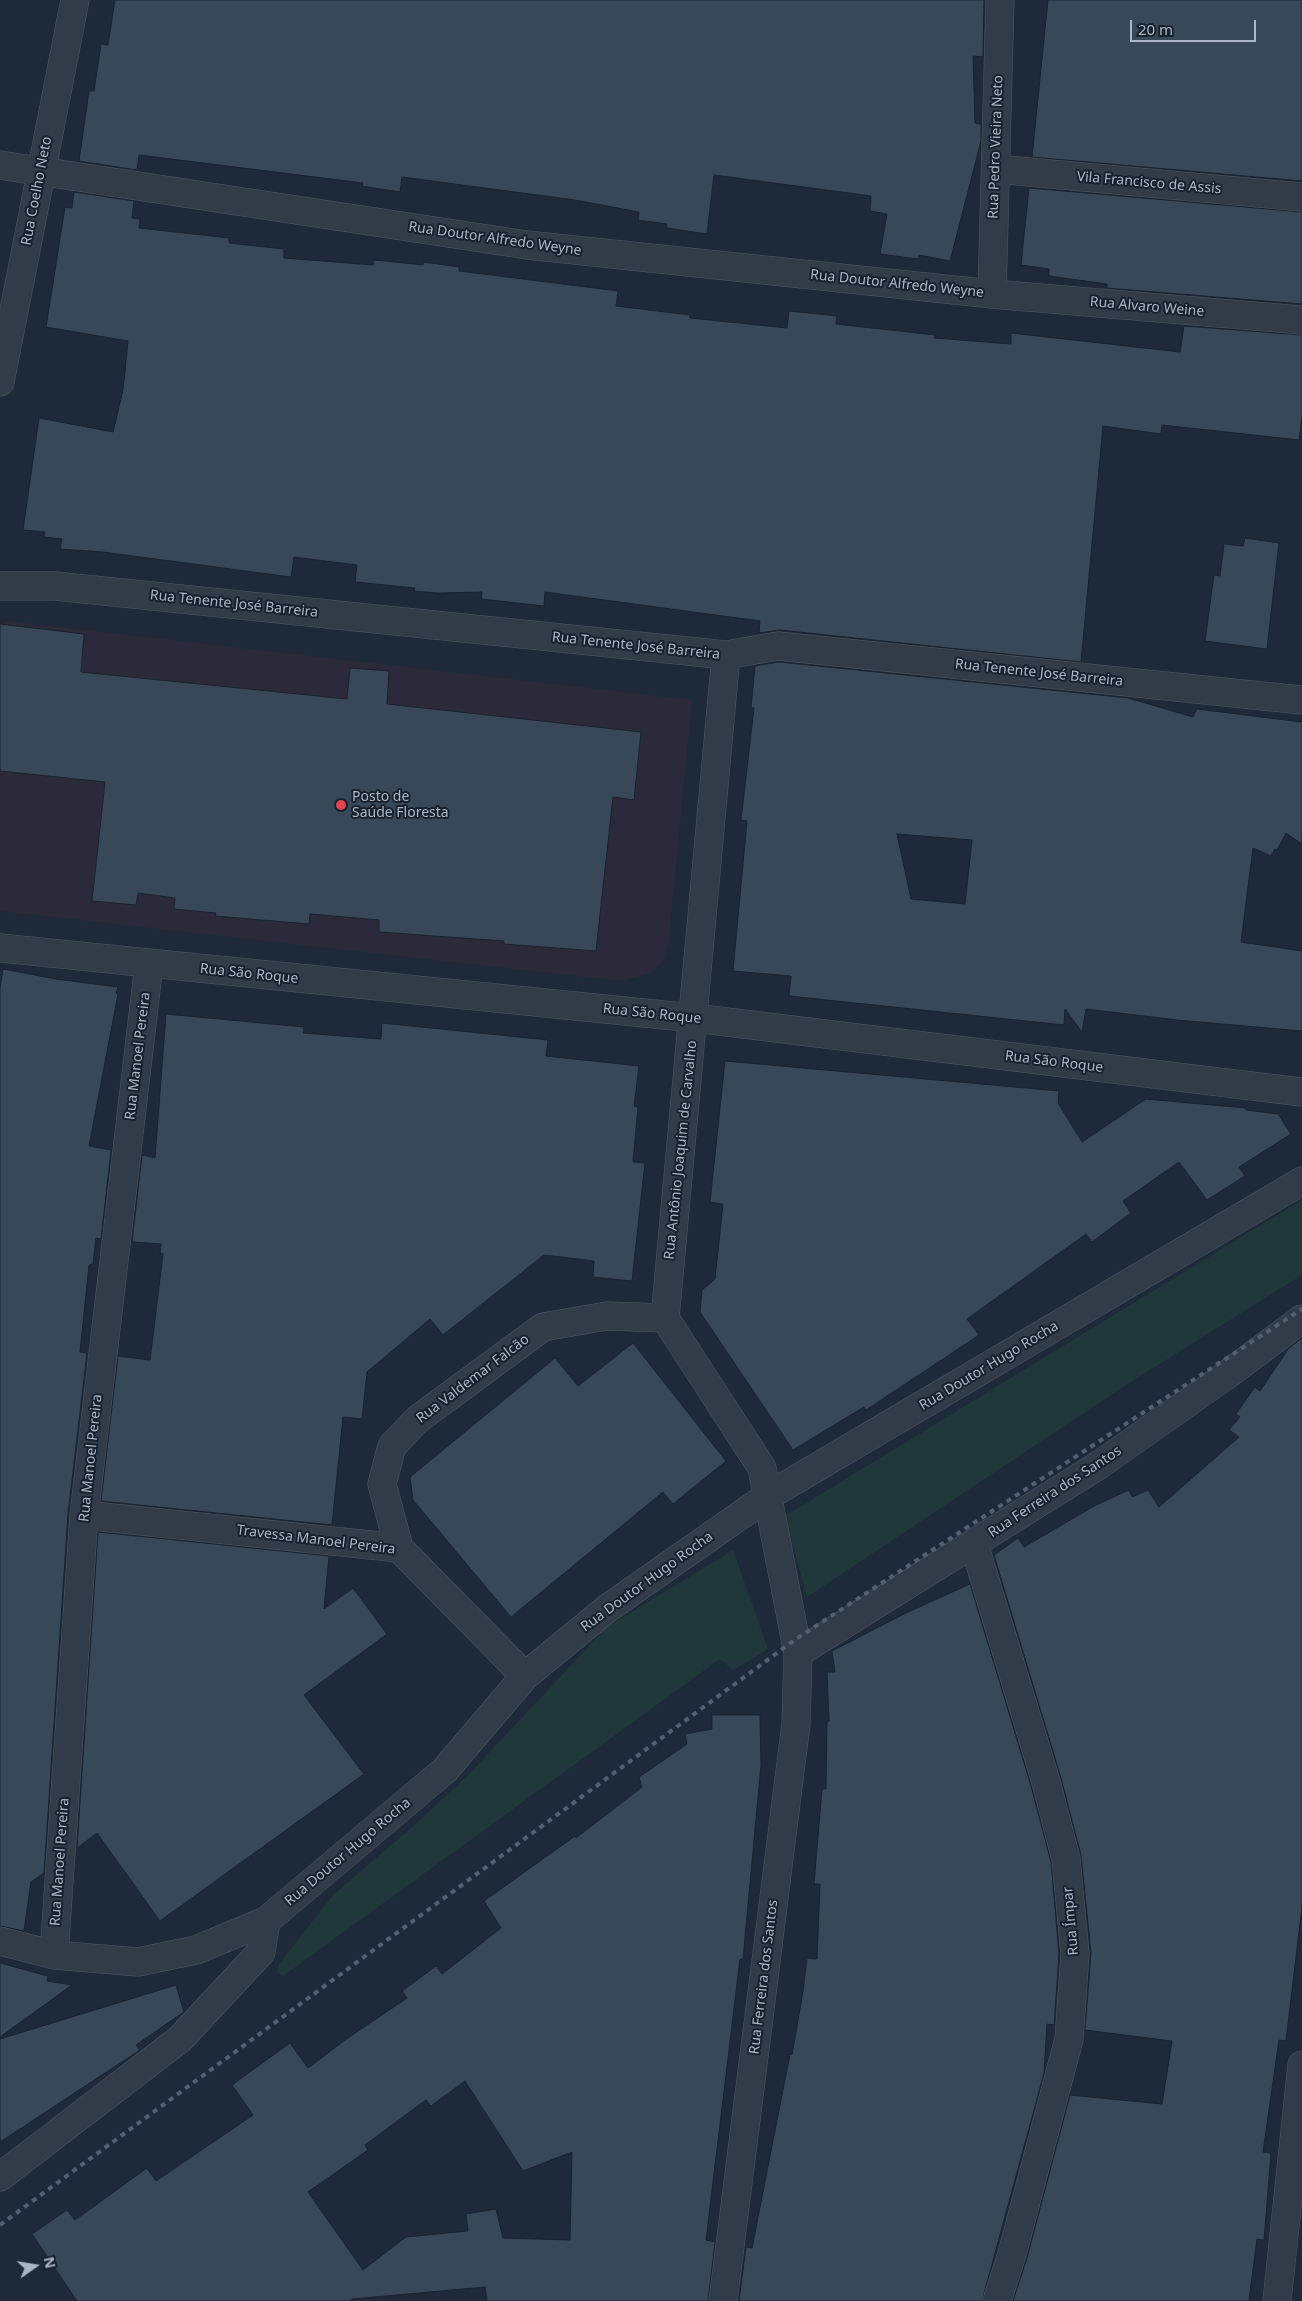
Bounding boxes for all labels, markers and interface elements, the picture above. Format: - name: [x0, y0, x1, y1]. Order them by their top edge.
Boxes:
- scale bar: [1132, 10, 1258, 42]
- text: 20 m: [1138, 19, 1173, 39]
- street label: Rua Pedro Vieira Neto: [985, 75, 1007, 219]
- street label: Rua Coelho Neto: [18, 135, 56, 247]
- street label: Vila Francisco de Assis: [1076, 168, 1222, 198]
- street label: Rua Doutor Alfredo Weyne: [407, 219, 583, 259]
- street label: Rua Doutor Alfredo Weyne: [809, 267, 985, 301]
- street label: Rua Alvaro Weine: [1089, 294, 1205, 320]
- street label: Rua Tenente José Barreira: [149, 587, 319, 621]
- street label: Rua Tenente José Barreira: [551, 629, 721, 663]
- street label: Rua Tenente José Barreira: [954, 656, 1124, 690]
- place label: Posto de Saúde Floresta: [352, 789, 449, 822]
- marker: Posto de Saúde Floresta: [334, 798, 348, 812]
- street label: Rua São Roque: [199, 960, 299, 988]
- street label: Rua Manoel Pereira: [122, 991, 154, 1121]
- street label: Rua São Roque: [602, 1000, 702, 1028]
- street label: Rua Antônio Joaquim de Carvalho: [661, 1040, 701, 1260]
- street label: Rua São Roque: [1004, 1048, 1104, 1076]
- street label: Rua Doutor Hugo Rocha: [916, 1318, 1062, 1414]
- street label: Rua Valdemar Falcão: [413, 1331, 533, 1427]
- street label: Rua Manoel Pereira: [76, 1393, 106, 1523]
- street label: Rua Ferreira dos Santos: [985, 1443, 1125, 1541]
- street label: Travessa Manoel Pereira: [236, 1522, 396, 1558]
- street label: Rua Doutor Hugo Rocha: [578, 1528, 716, 1636]
- street label: Rua Doutor Hugo Rocha: [282, 1794, 414, 1910]
- street label: Rua Manoel Pereira: [47, 1797, 73, 1927]
- street label: Rua Ímpar: [1060, 1886, 1082, 1956]
- street label: Rua Ferreira dos Santos: [746, 1899, 782, 2055]
- north arrow: [10, 2241, 60, 2291]
- text: N: [40, 2255, 61, 2270]

